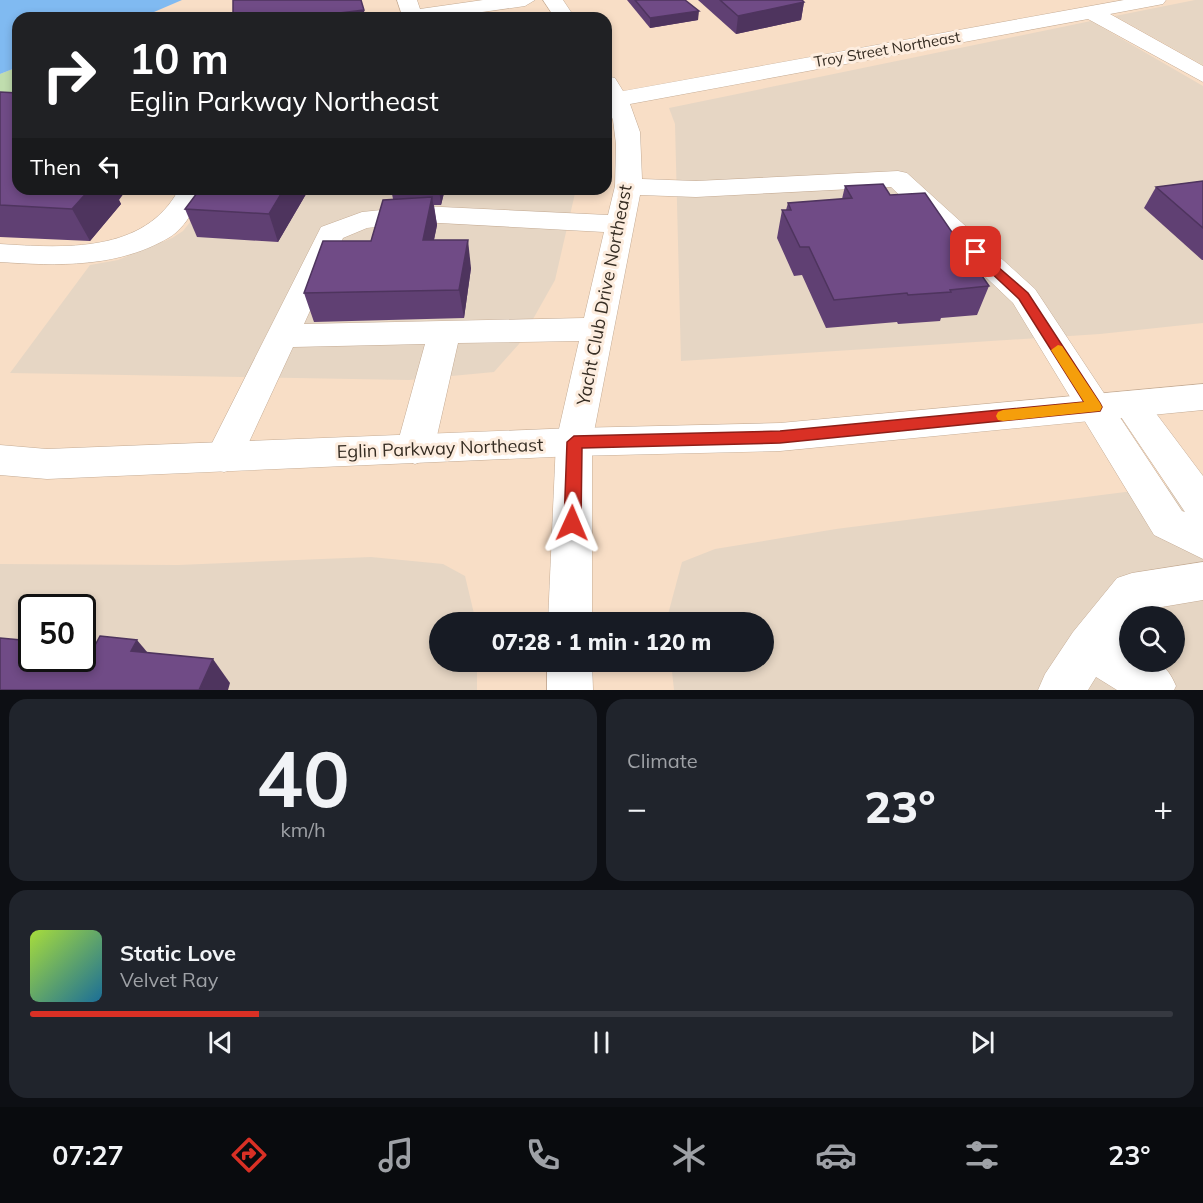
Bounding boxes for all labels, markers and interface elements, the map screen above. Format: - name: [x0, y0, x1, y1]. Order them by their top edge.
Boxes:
- street label: Troy Street Northeast: [812, 27, 962, 71]
- text: 10 m: [129, 32, 229, 85]
- icon: right: [30, 36, 108, 114]
- text: Eglin Parkway Northeast: [129, 84, 439, 118]
- icon: left: [93, 150, 126, 183]
- text: Then: [30, 153, 81, 181]
- street label: Yacht Club Drive Northeast: [571, 182, 637, 409]
- pin: [950, 226, 1001, 277]
- icon: arrive: [959, 235, 992, 268]
- street label: Eglin Parkway Northeast: [336, 433, 544, 463]
- position arrow: [540, 491, 604, 555]
- speed limit sign: 50: [18, 594, 96, 672]
- map controls: [1119, 606, 1185, 672]
- button: search: [1119, 606, 1185, 672]
- text: 07:28 · 1 min · 120 m: [492, 628, 711, 656]
- text: 40: [256, 729, 350, 827]
- text: Climate: [627, 748, 698, 773]
- text: 23°: [864, 778, 936, 834]
- text: −: [627, 787, 647, 828]
- text: +: [1153, 787, 1173, 828]
- text: km/h: [280, 817, 326, 842]
- text: Static Love: [120, 939, 236, 967]
- text: Velvet Ray: [120, 967, 218, 992]
- icon: previous: [204, 1026, 237, 1059]
- icon: pause: [585, 1026, 618, 1059]
- icon: next: [966, 1026, 999, 1059]
- icon: directions: [228, 1134, 270, 1176]
- icon: music: [375, 1134, 417, 1176]
- icon: phone: [522, 1134, 564, 1176]
- icon: climate: [668, 1134, 710, 1176]
- icon: car: [815, 1134, 857, 1176]
- icon: filters: [961, 1134, 1003, 1176]
- text: 07:27: [52, 1138, 124, 1172]
- text: 23°: [1108, 1138, 1151, 1172]

